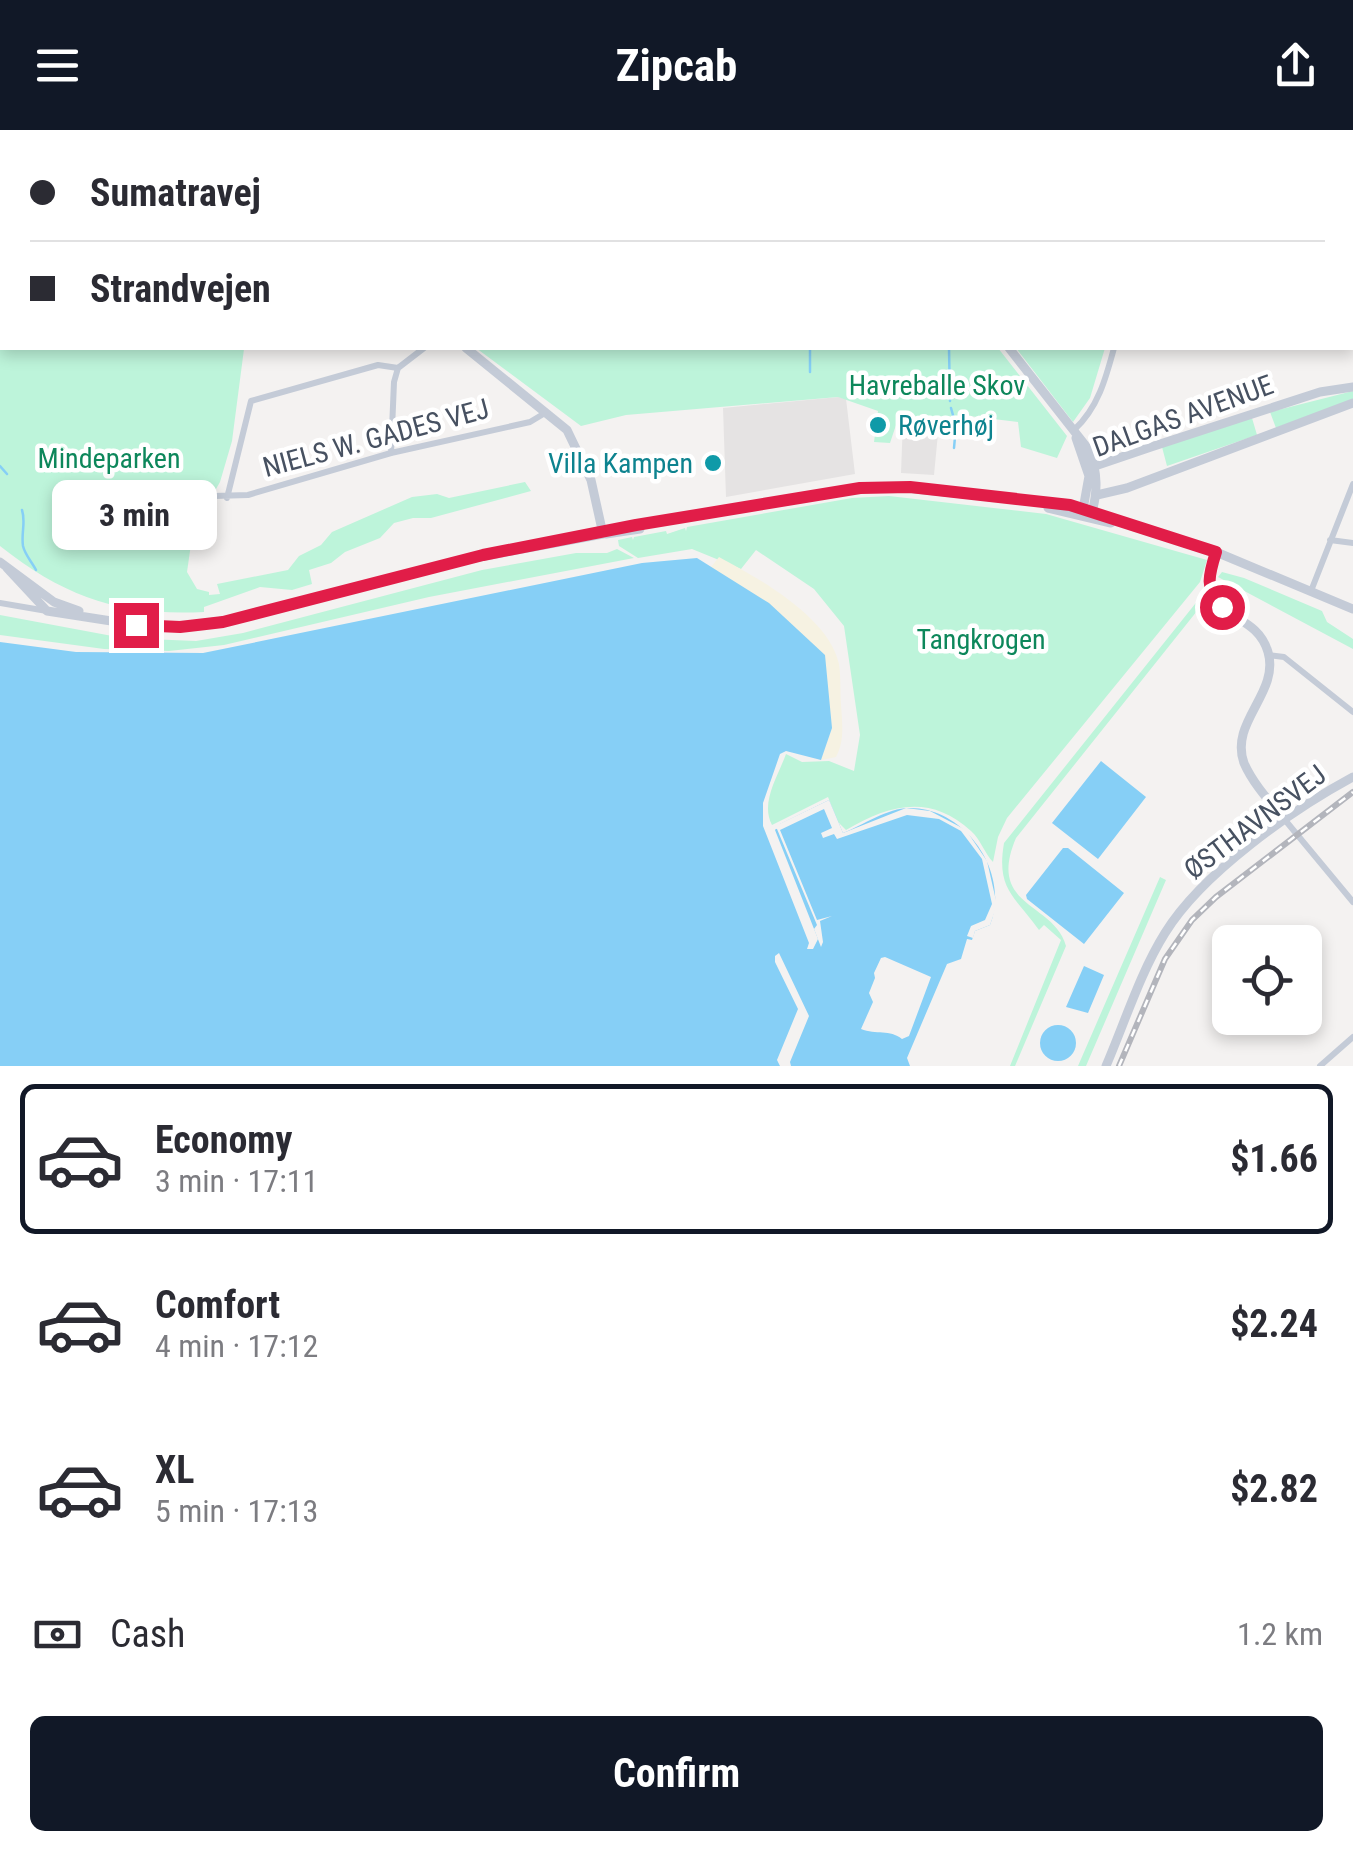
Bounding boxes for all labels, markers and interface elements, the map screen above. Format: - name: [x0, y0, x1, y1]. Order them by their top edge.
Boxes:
- icon: menu: [30, 38, 85, 93]
- icon: share: [1268, 38, 1323, 93]
- text: Zipcab: [616, 39, 737, 92]
- text: Sumatravej: [90, 171, 261, 215]
- text: Strandvejen: [90, 267, 271, 311]
- street label: DALGAS AVENUE: [1088, 368, 1278, 464]
- park label: Havreballe Skov: [849, 369, 1025, 402]
- street label: NIELS W. GADES VEJ: [259, 392, 493, 484]
- place label: Røverhøj: [898, 409, 994, 442]
- marker: Røverhøj: [867, 414, 889, 436]
- park label: Mindeparken: [38, 442, 180, 475]
- place label: Villa Kampen: [548, 447, 693, 480]
- marker: Villa Kampen: [702, 452, 724, 474]
- callout: 3 min: [54, 480, 218, 550]
- text: 3 min: [99, 496, 170, 534]
- route start: [1200, 585, 1245, 630]
- route end: [114, 603, 159, 648]
- park label: Tangkrogen: [916, 623, 1046, 656]
- street label: ØSTHAVNSVEJ: [1178, 758, 1332, 886]
- map controls: [1212, 925, 1322, 1035]
- button: locate: [1212, 925, 1322, 1035]
- icon: car: [35, 1114, 125, 1204]
- text: Economy: [155, 1118, 292, 1162]
- text: $1.66: [1230, 1137, 1318, 1181]
- text: 3 min · 17:11: [155, 1162, 318, 1200]
- icon: car: [35, 1279, 125, 1369]
- text: Comfort: [155, 1283, 280, 1327]
- text: $2.24: [1230, 1302, 1318, 1346]
- text: 4 min · 17:12: [155, 1327, 318, 1365]
- icon: car: [35, 1444, 125, 1534]
- text: XL: [155, 1448, 194, 1492]
- text: $2.82: [1230, 1467, 1318, 1511]
- text: 5 min · 17:13: [155, 1492, 318, 1530]
- icon: cash: [30, 1607, 85, 1662]
- text: Cash: [110, 1612, 185, 1656]
- text: 1.2 km: [1237, 1615, 1323, 1653]
- button: Confirm: [30, 1716, 1323, 1831]

